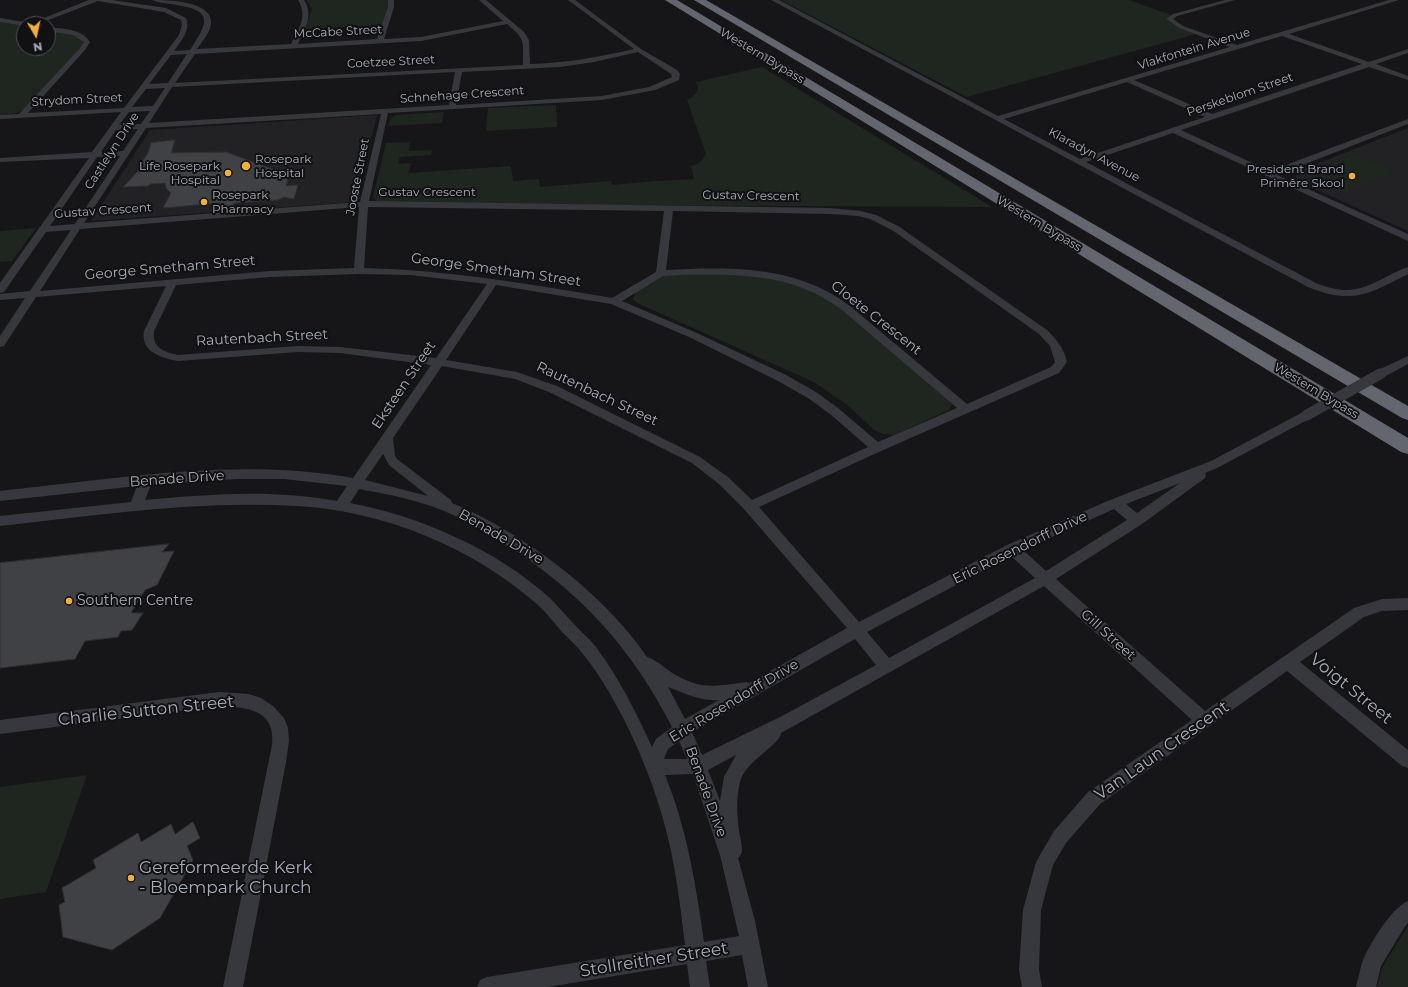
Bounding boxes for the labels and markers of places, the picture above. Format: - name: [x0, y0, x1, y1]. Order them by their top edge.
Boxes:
- place label: Rosepark Hospital: [255, 152, 311, 180]
- place label: Life Rosepark Hospital: [139, 159, 220, 187]
- marker: Rosepark Hospital: [240, 160, 252, 172]
- place label: President Brand Primêre Skool: [1246, 162, 1344, 190]
- marker: Life Rosepark Hospital: [223, 168, 233, 178]
- marker: President Brand Primêre Skool: [1347, 171, 1357, 181]
- place label: Rosepark Pharmacy: [212, 188, 274, 216]
- marker: Rosepark Pharmacy: [199, 197, 209, 207]
- place label: Southern Centre: [77, 593, 193, 609]
- marker: Southern Centre: [64, 596, 74, 606]
- place label: Gereformeerde Kerk - Bloempark Church: [139, 858, 312, 898]
- marker: Gereformeerde Kerk - Bloempark Church: [126, 873, 136, 883]

